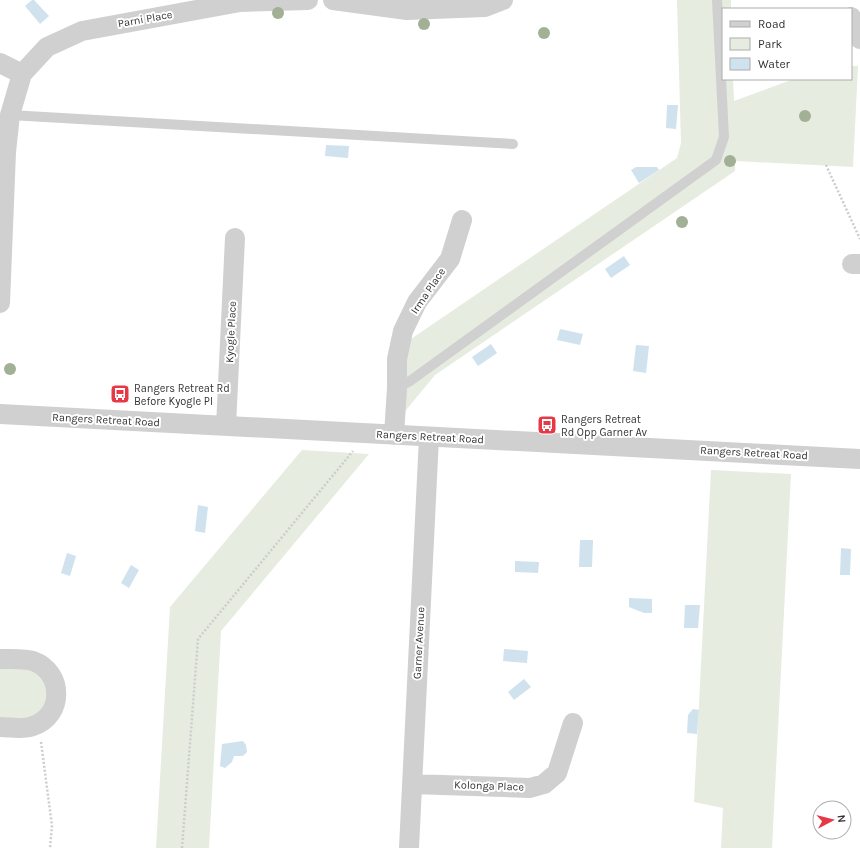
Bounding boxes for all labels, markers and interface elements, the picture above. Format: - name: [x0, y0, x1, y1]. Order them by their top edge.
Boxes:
- street label: Parni Place: [117, 8, 174, 30]
- legend: [722, 8, 852, 80]
- text: Road: [758, 17, 786, 31]
- text: Park: [758, 37, 783, 51]
- text: Water: [758, 57, 791, 71]
- street label: Irma Place: [408, 265, 448, 316]
- street label: Kyogle Place: [223, 300, 239, 363]
- place label: Rangers Retreat Rd Before Kyogle Pl: [134, 382, 230, 408]
- bus stop icon: Rangers Retreat Rd Before Kyogle Pl: [109, 383, 131, 405]
- street label: Rangers Retreat Road: [52, 411, 160, 429]
- place label: Rangers Retreat Rd Opp Garner Av: [561, 413, 648, 439]
- bus stop icon: Rangers Retreat Rd Opp Garner Av: [536, 414, 558, 436]
- street label: Rangers Retreat Road: [376, 428, 484, 446]
- street label: Rangers Retreat Road: [700, 444, 808, 462]
- street label: Garner Avenue: [411, 606, 427, 679]
- street label: Kolonga Place: [454, 778, 524, 794]
- north arrow: [812, 800, 852, 840]
- text: N: [834, 814, 848, 824]

